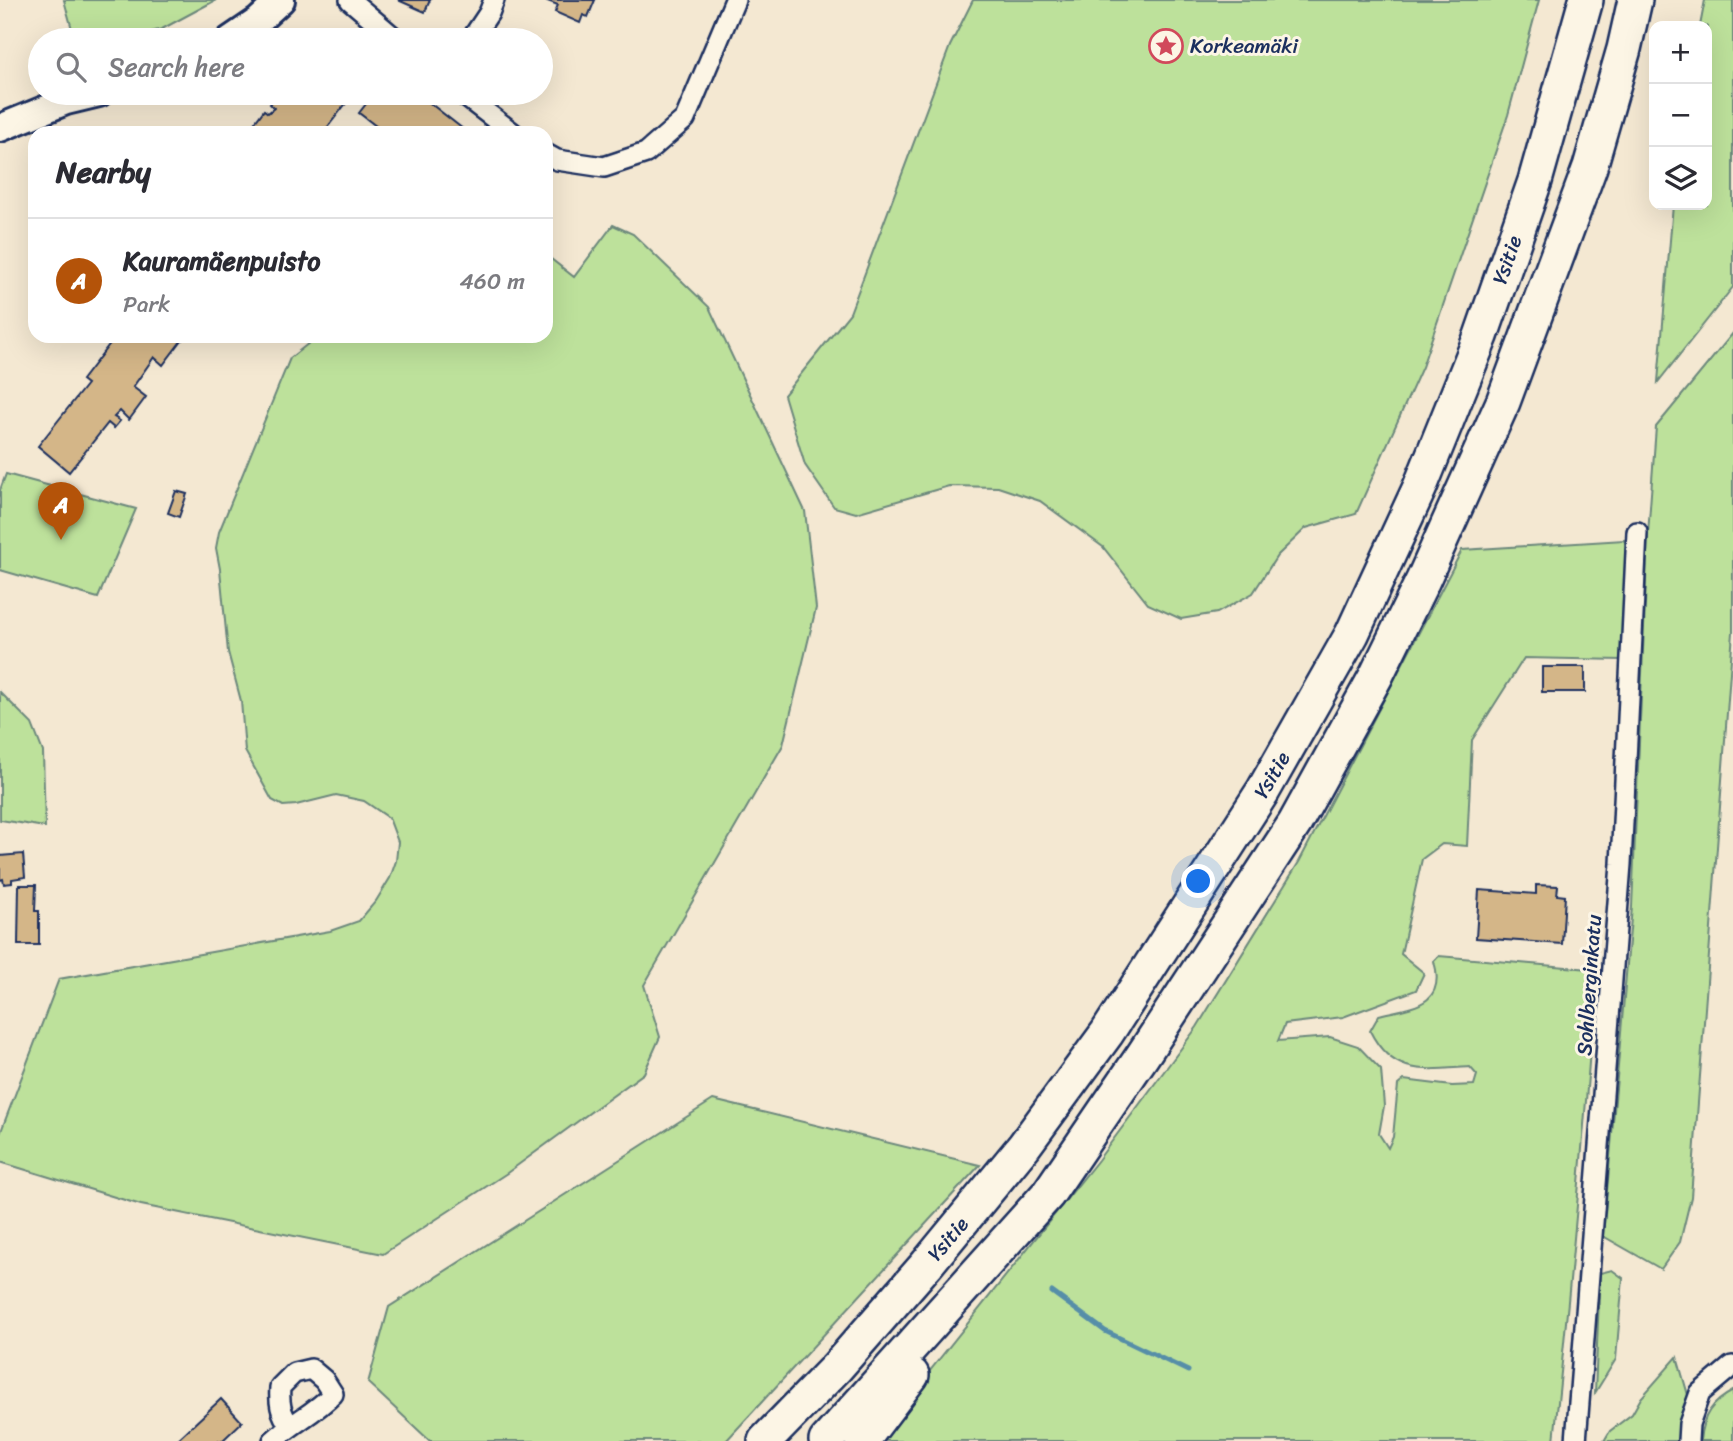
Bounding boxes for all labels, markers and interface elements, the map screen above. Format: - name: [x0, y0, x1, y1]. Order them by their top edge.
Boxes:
- map controls: [1649, 21, 1712, 210]
- button: +: [1649, 21, 1712, 84]
- place icon: Korkeamäki: [1147, 27, 1185, 65]
- place label: Korkeamäki: [1190, 27, 1299, 65]
- search box: [28, 28, 553, 105]
- text: Search here: [108, 44, 245, 90]
- icon: search: [52, 48, 90, 86]
- button: −: [1649, 84, 1712, 147]
- text: Nearby: [56, 145, 151, 199]
- button: layers: [1649, 147, 1712, 210]
- street label: Ysitie: [1481, 230, 1533, 290]
- text: Kauramäenpuisto: [123, 238, 321, 284]
- text: A: [71, 261, 87, 302]
- text: 460 m: [459, 261, 525, 302]
- text: Park: [123, 284, 170, 325]
- pin: A: [38, 482, 84, 540]
- street label: Ysitie: [1243, 744, 1301, 806]
- your location: [1181, 864, 1215, 898]
- street label: Sohlberginkatu: [1565, 912, 1613, 1057]
- street label: Ysitie: [917, 1208, 979, 1270]

